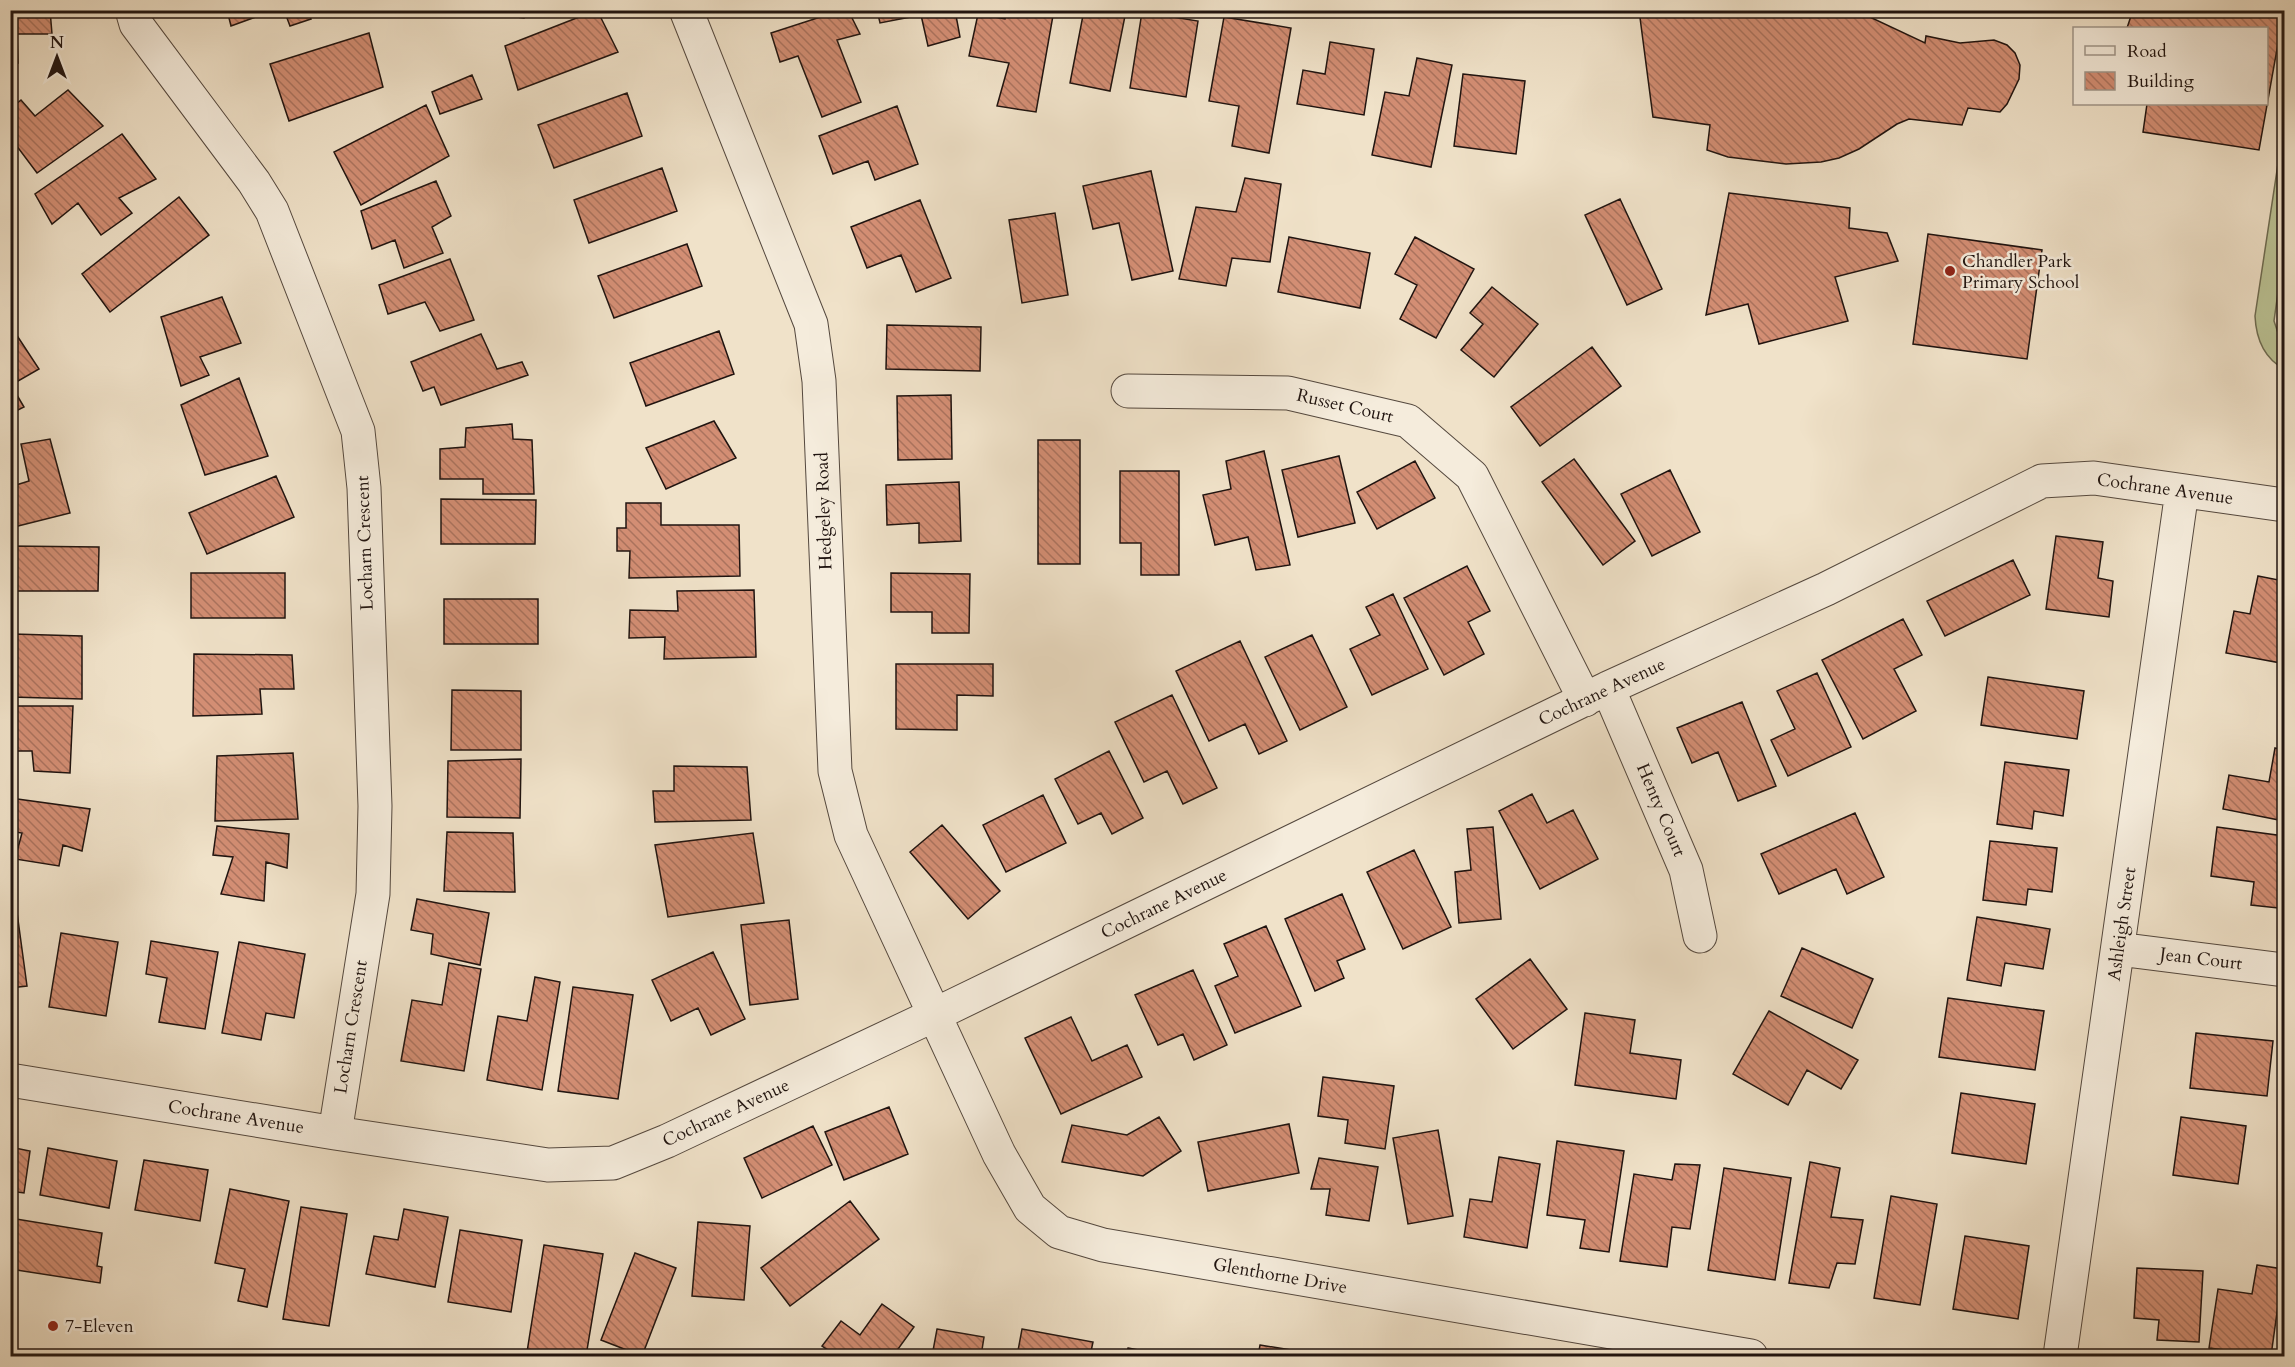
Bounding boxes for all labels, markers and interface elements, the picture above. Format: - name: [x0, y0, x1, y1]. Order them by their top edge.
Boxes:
- north arrow: [27, 27, 87, 87]
- legend: [2073, 27, 2268, 105]
- text: N: [50, 32, 64, 54]
- text: Road: [2127, 39, 2167, 64]
- text: Building: [2127, 69, 2195, 94]
- place label: Chandler Park Primary School: [1962, 249, 2080, 295]
- marker: Chandler Park Primary School: [1943, 264, 1957, 278]
- street label: Russet Court: [1294, 383, 1396, 429]
- street label: Hedgeley Road: [809, 451, 839, 570]
- street label: Cochrane Avenue: [2095, 467, 2235, 511]
- street label: Locharn Crescent: [350, 475, 380, 611]
- street label: Cochrane Avenue: [1534, 652, 1670, 732]
- street label: Henty Court: [1630, 760, 1692, 861]
- street label: Cochrane Avenue: [1097, 863, 1231, 945]
- street label: Ashleigh Street: [2102, 865, 2142, 983]
- street label: Jean Court: [2155, 941, 2244, 976]
- street label: Locharn Crescent: [328, 958, 374, 1096]
- street label: Cochrane Avenue: [658, 1073, 794, 1153]
- street label: Cochrane Avenue: [166, 1094, 306, 1140]
- street label: Glenthorne Drive: [1211, 1252, 1349, 1300]
- place label: 7-Eleven: [65, 1314, 134, 1339]
- marker: 7-Eleven: [46, 1319, 60, 1333]

